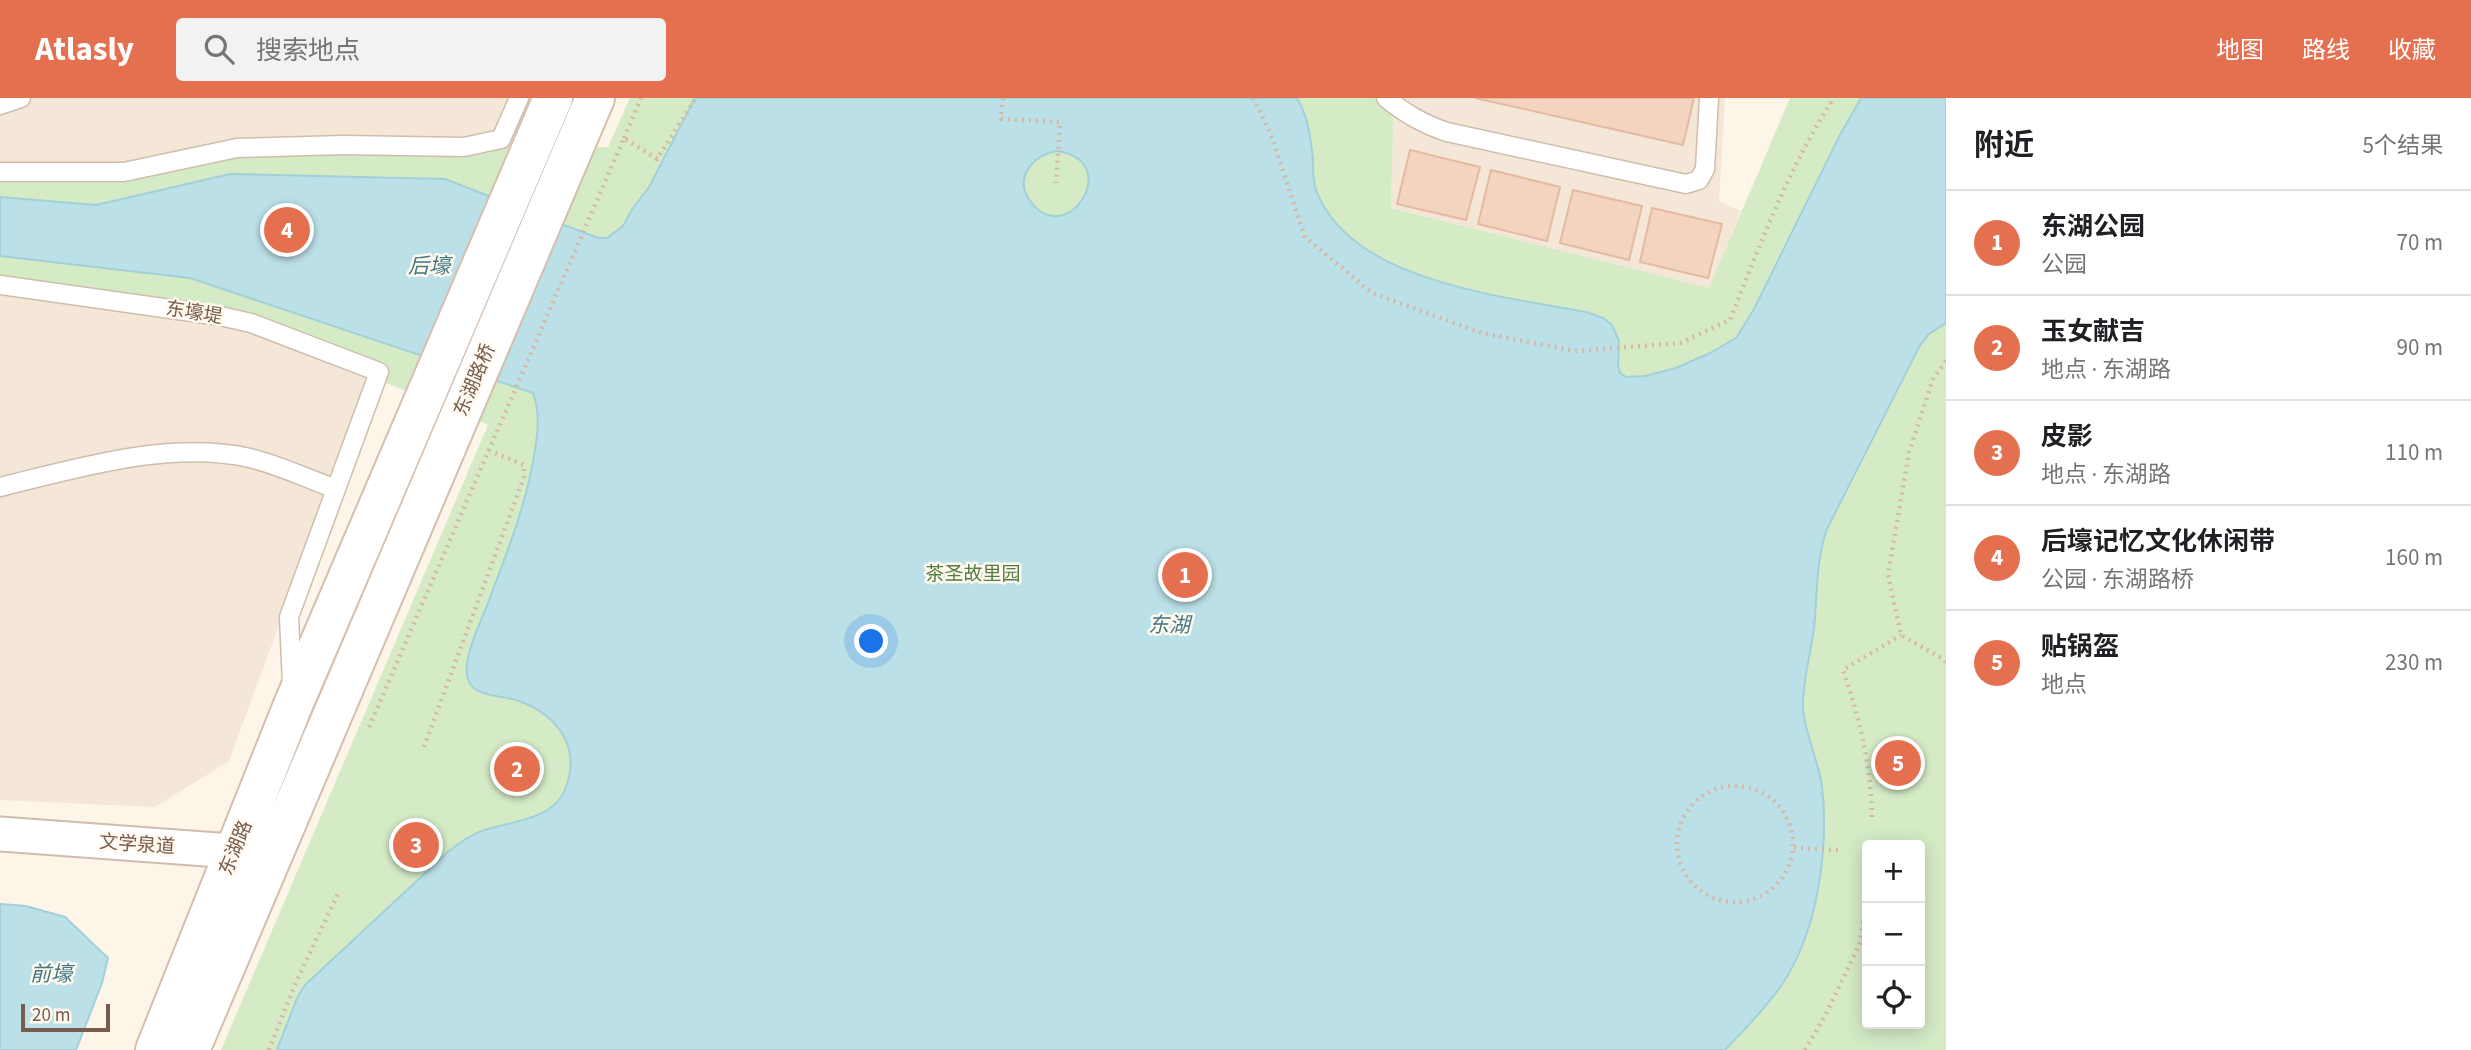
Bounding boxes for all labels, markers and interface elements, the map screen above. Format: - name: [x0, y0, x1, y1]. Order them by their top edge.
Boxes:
- search box: [176, 18, 666, 81]
- text: Atlasly: [35, 26, 134, 73]
- icon: search: [200, 30, 238, 68]
- text: 搜索地点: [256, 32, 360, 69]
- text: 地图: [2216, 33, 2264, 68]
- text: 路线: [2302, 33, 2350, 68]
- text: 收藏: [2388, 33, 2436, 68]
- text: 附近: [1974, 124, 2034, 167]
- text: 5个结果: [2363, 129, 2443, 162]
- pin: 4: [264, 204, 310, 256]
- text: 东湖公园: [2041, 208, 2145, 245]
- text: 1: [1991, 226, 2003, 259]
- text: 70 m: [2396, 226, 2443, 259]
- text: 公园: [2041, 248, 2087, 281]
- water label: 后壕: [408, 251, 454, 281]
- street label: 东壕堤: [164, 295, 224, 331]
- text: 玉女献吉: [2041, 313, 2145, 350]
- text: 2: [1991, 331, 2003, 364]
- text: 90 m: [2396, 331, 2443, 364]
- street label: 东湖路桥: [448, 340, 502, 420]
- text: 地点 · 东湖路: [2041, 353, 2171, 386]
- text: 皮影: [2041, 418, 2093, 455]
- text: 3: [1991, 436, 2003, 469]
- text: 110 m: [2385, 436, 2443, 469]
- text: 地点 · 东湖路: [2041, 458, 2171, 491]
- text: 后壕记忆文化休闲带: [2041, 523, 2275, 560]
- text: 4: [1991, 541, 2003, 574]
- text: 160 m: [2385, 541, 2443, 574]
- pin: 1: [1162, 549, 1208, 601]
- park label: 茶圣故里园: [925, 561, 1021, 588]
- text: 公园 · 东湖路桥: [2041, 563, 2194, 596]
- water label: 东湖: [1148, 610, 1193, 640]
- your location: [854, 624, 888, 658]
- text: 贴锅盔: [2041, 628, 2119, 665]
- text: 5: [1991, 646, 2003, 679]
- text: 230 m: [2385, 646, 2443, 679]
- text: 地点: [2041, 668, 2087, 701]
- pin: 5: [1875, 737, 1921, 789]
- pin: 2: [494, 743, 540, 795]
- street label: 东湖路: [213, 817, 259, 879]
- pin: 3: [393, 819, 439, 871]
- street label: 文学泉道: [98, 829, 176, 861]
- map controls: [1862, 840, 1925, 1029]
- button: +: [1862, 840, 1925, 903]
- button: −: [1862, 903, 1925, 966]
- water label: 前壕: [30, 959, 76, 989]
- button: locate: [1862, 966, 1925, 1029]
- scale bar: [21, 1001, 110, 1033]
- text: 20 m: [32, 1002, 70, 1029]

